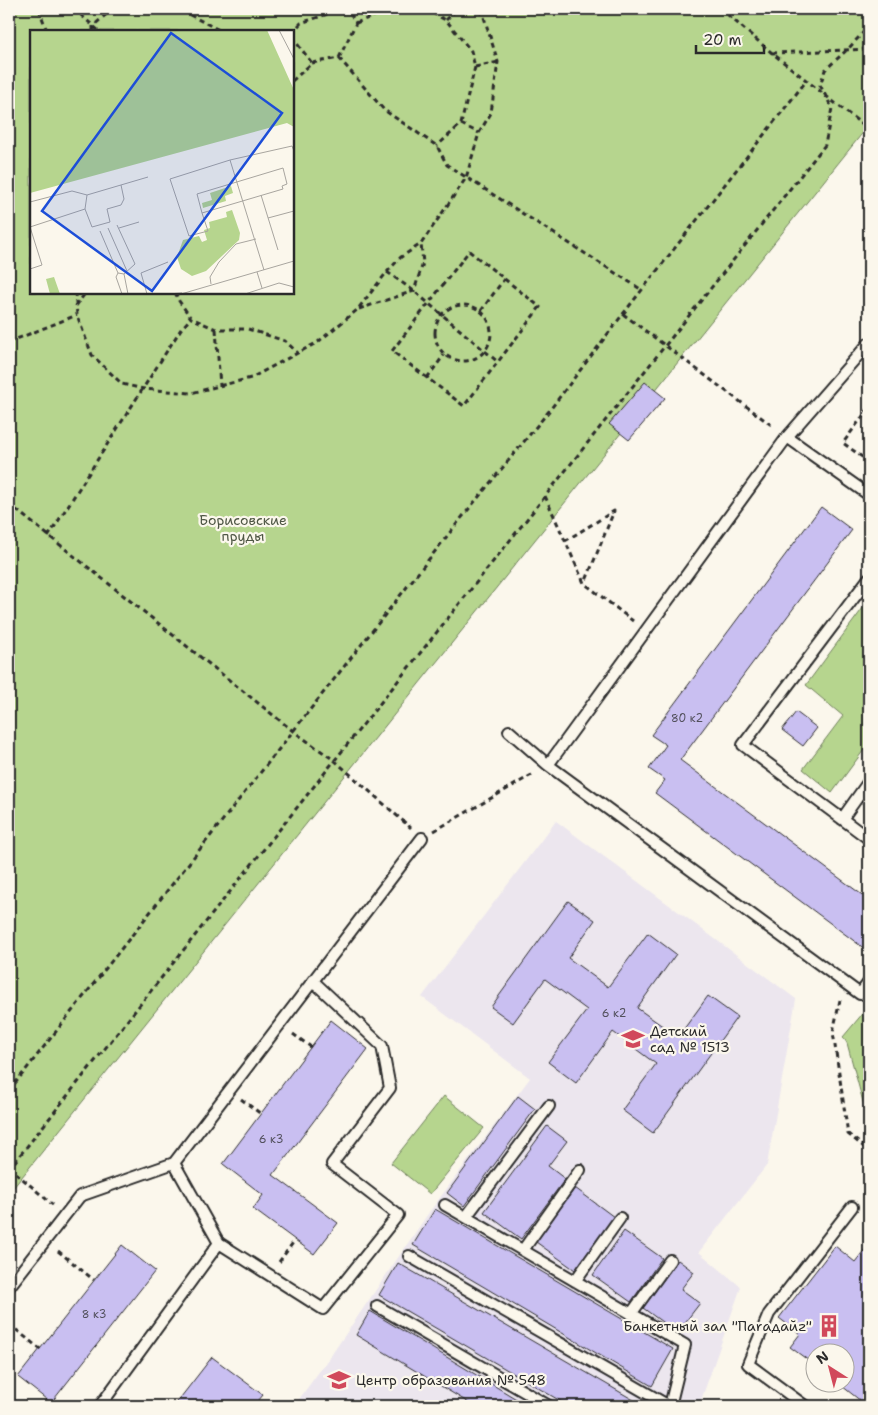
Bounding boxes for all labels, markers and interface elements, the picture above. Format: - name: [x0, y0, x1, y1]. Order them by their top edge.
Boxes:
- scale bar: [696, 22, 763, 54]
- inset map: [30, 30, 294, 294]
- text: 20 m: [703, 30, 742, 50]
- park label: Борисовские пруды: [199, 511, 287, 545]
- house number: 80 к2: [671, 711, 703, 726]
- house number: 6 к2: [602, 1006, 626, 1021]
- place label: Детский сад № 1513: [650, 1022, 730, 1056]
- school or university icon: Детский сад № 1513: [620, 1026, 646, 1052]
- house number: 6 к3: [259, 1132, 283, 1147]
- house number: 8 к3: [82, 1307, 106, 1322]
- building icon: Банкетный зал "Паrадайz": [816, 1313, 842, 1339]
- place label: Банкетный зал "Паrадайz": [623, 1317, 812, 1335]
- north arrow: [806, 1342, 856, 1392]
- text: N: [813, 1347, 832, 1368]
- school or university icon: Центр образования № 548: [326, 1367, 352, 1393]
- place label: Центр образования № 548: [356, 1371, 546, 1389]

